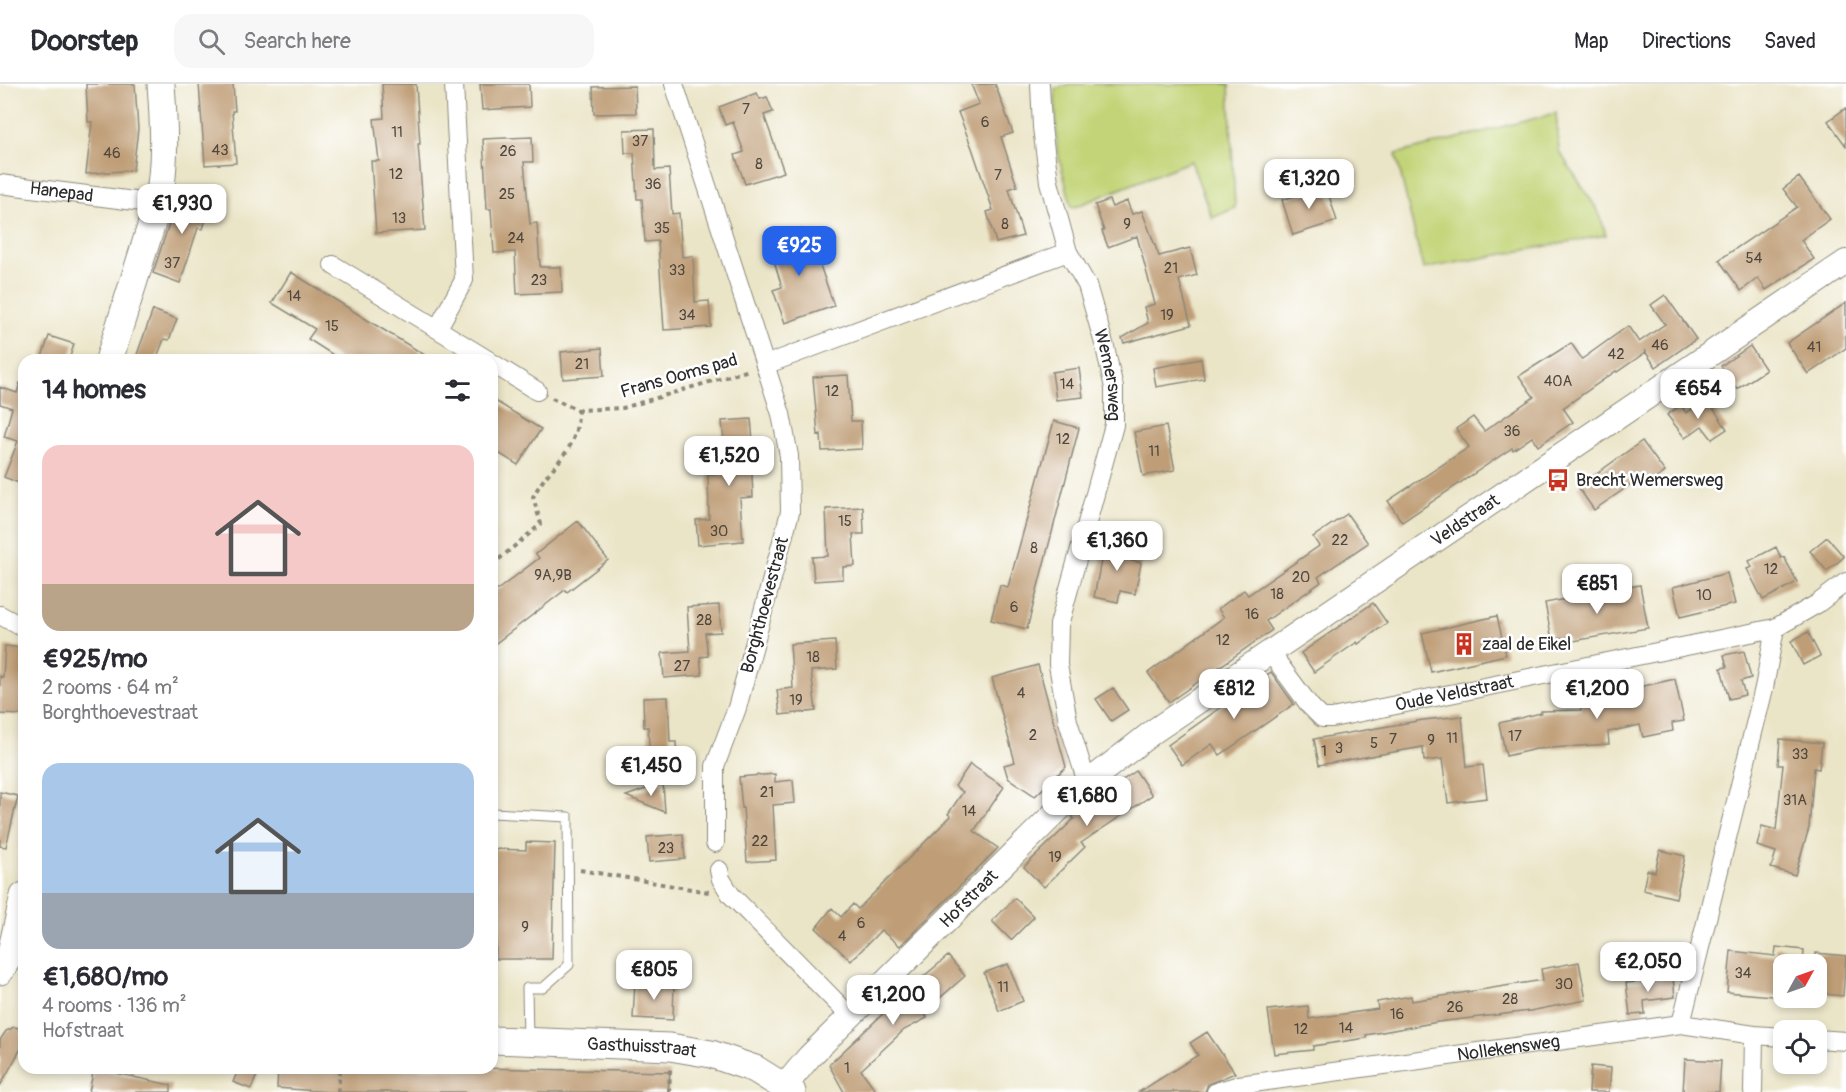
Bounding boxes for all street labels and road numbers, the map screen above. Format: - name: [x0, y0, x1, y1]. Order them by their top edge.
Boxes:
- street label: Hanepad: [28, 176, 95, 207]
- street label: Wemersweg: [1089, 326, 1126, 421]
- street label: Frans Ooms pad: [618, 348, 740, 404]
- street label: Veldstraat: [1426, 488, 1504, 552]
- street label: Borghthoevestraat: [736, 534, 794, 676]
- street label: Oude Veldstraat: [1393, 670, 1516, 716]
- street label: Hofstraat: [934, 864, 1003, 933]
- street label: Nollekensweg: [1456, 1029, 1561, 1066]
- street label: Gasthuisstraat: [587, 1032, 699, 1063]

